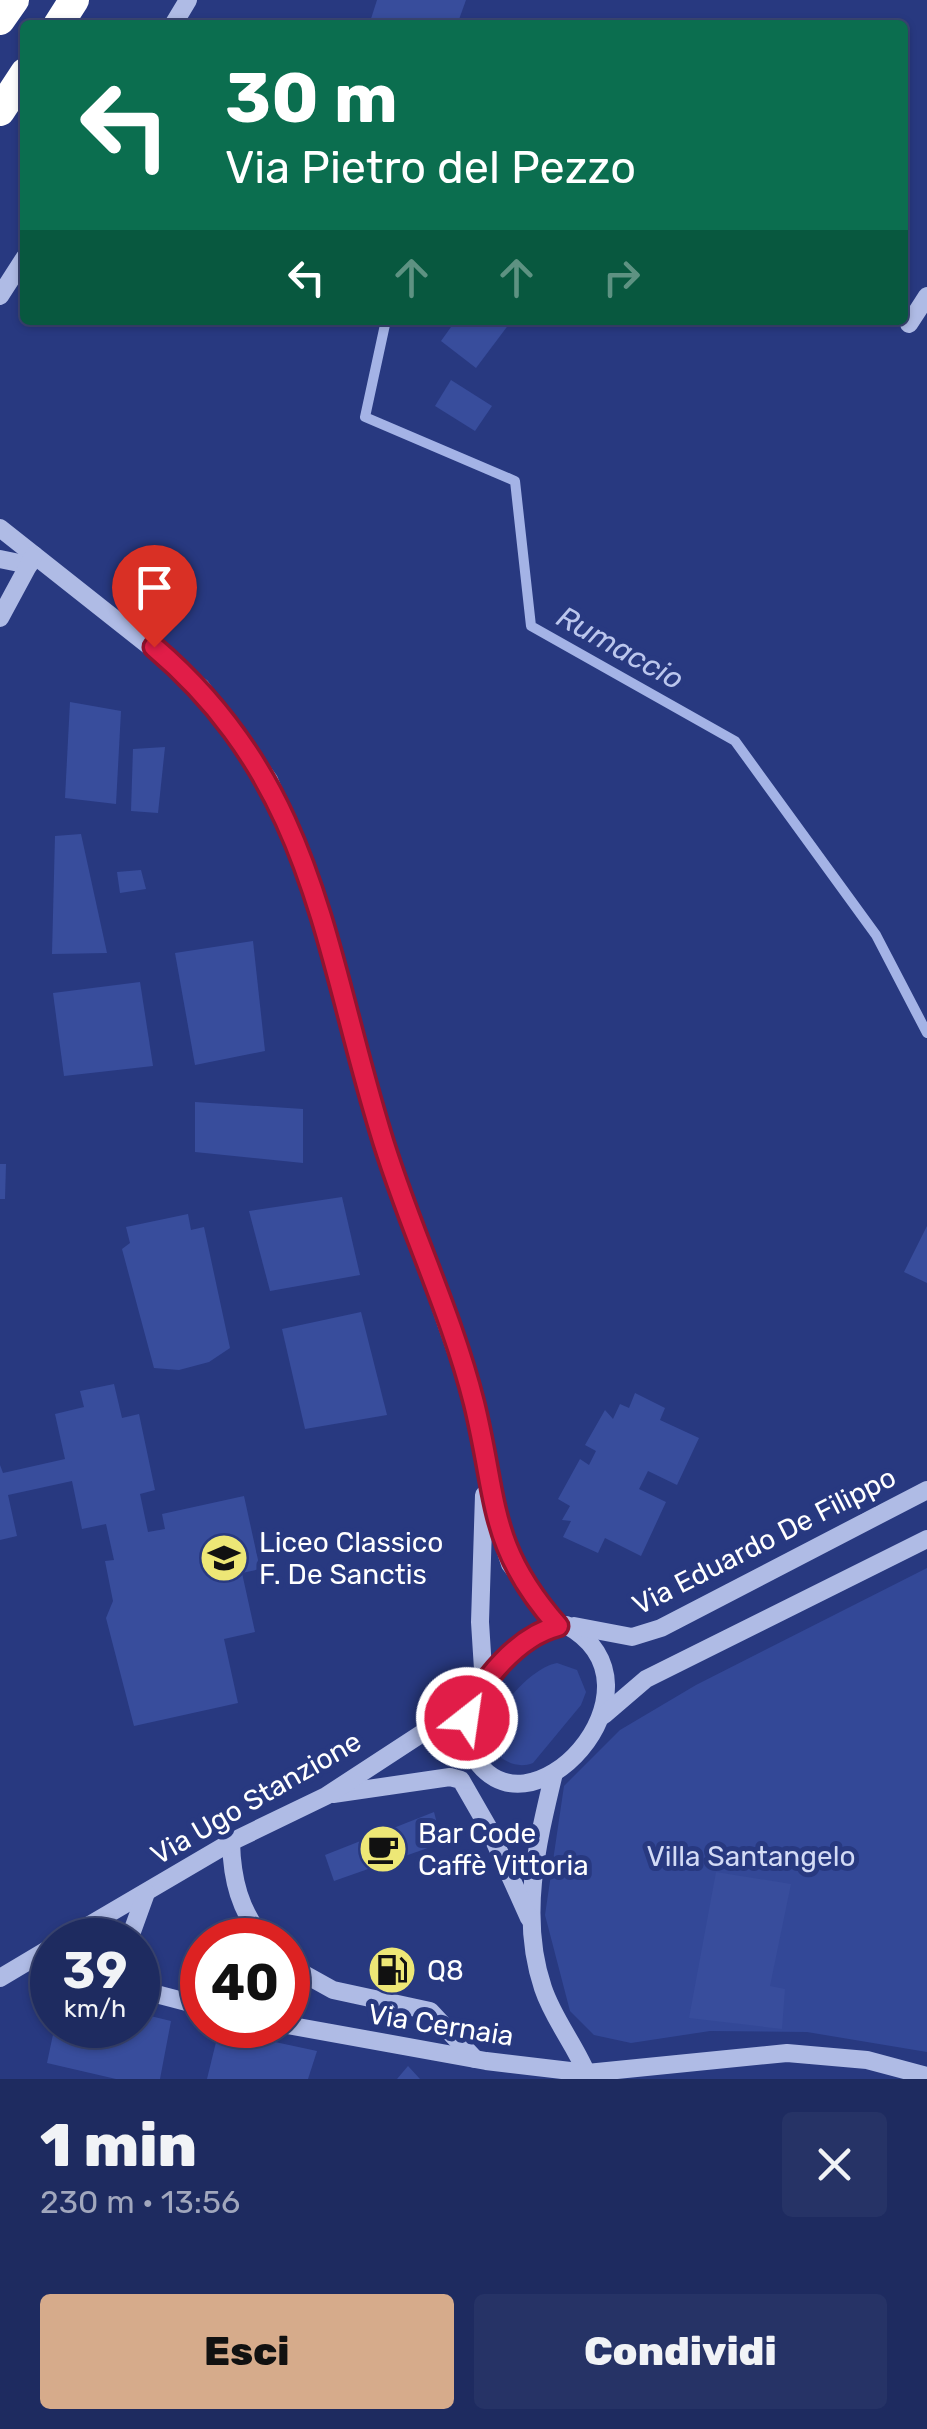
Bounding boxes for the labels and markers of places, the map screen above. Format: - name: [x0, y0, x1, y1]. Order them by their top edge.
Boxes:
- pin: [112, 545, 197, 648]
- place label: Liceo Classico F. De Sanctis: [259, 1526, 443, 1591]
- school or university icon: Liceo Classico F. De Sanctis: [198, 1532, 250, 1584]
- place label: Bar Code Caffè Vittoria: [418, 1817, 589, 1882]
- cafe icon: Bar Code Caffè Vittoria: [357, 1823, 409, 1875]
- fuel station icon: Q8: [366, 1944, 418, 1996]
- place label: Q8: [427, 1954, 464, 1987]

